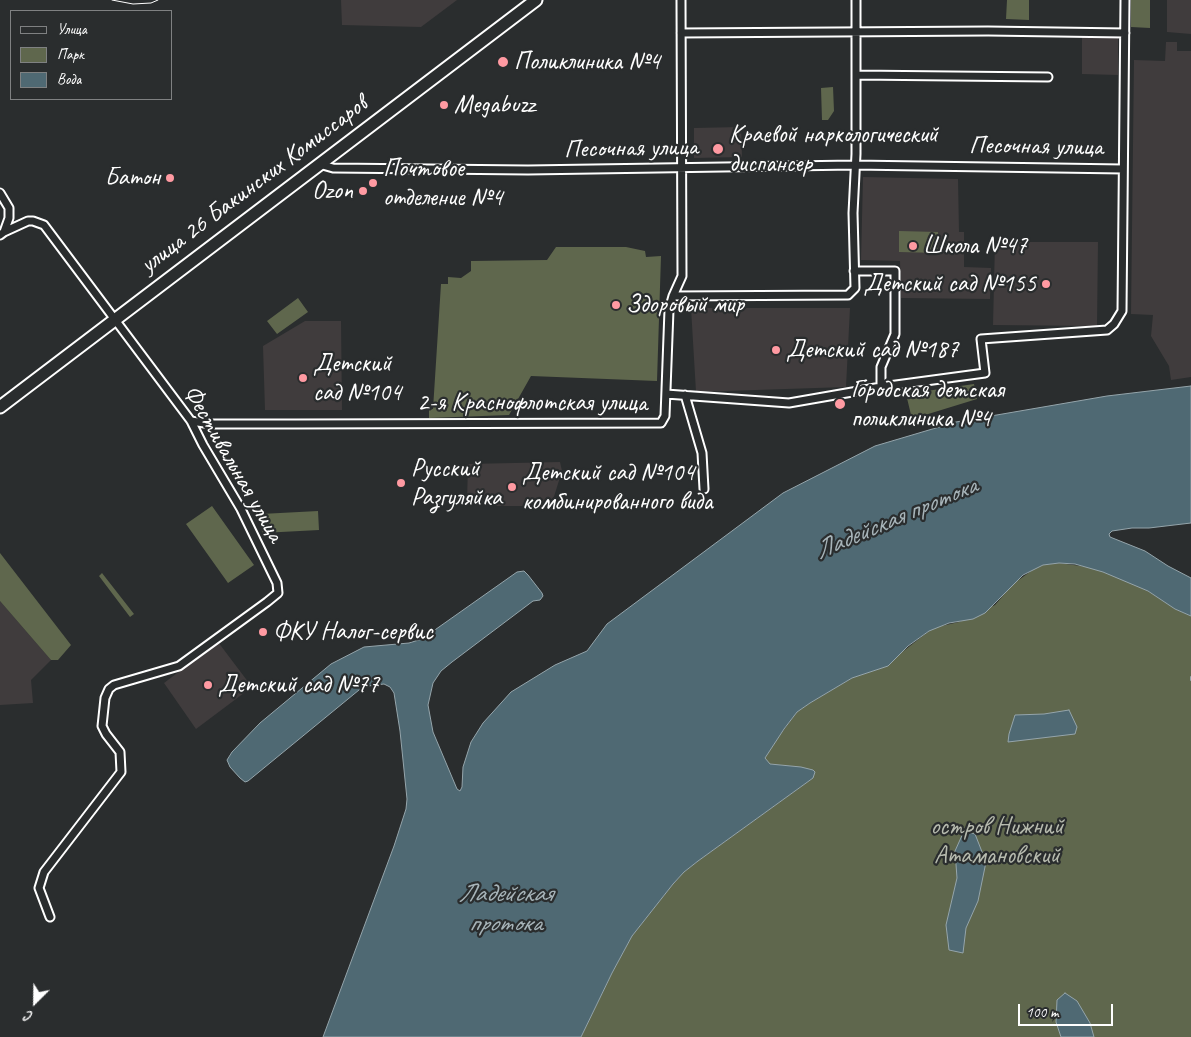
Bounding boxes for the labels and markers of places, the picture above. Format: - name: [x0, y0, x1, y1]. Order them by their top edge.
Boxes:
- place label: Поликлиника №4: [514, 47, 660, 77]
- marker: Поликлиника №4: [496, 55, 510, 69]
- place label: Megabuzz: [454, 90, 535, 120]
- marker: Megabuzz: [438, 99, 450, 111]
- place label: Краевой наркологический диспансер: [729, 120, 938, 179]
- marker: Краевой наркологический диспансер: [711, 142, 725, 156]
- place label: Почтовое отделение №4: [383, 154, 502, 213]
- place label: Батон: [105, 163, 160, 193]
- marker: Батон: [164, 172, 176, 184]
- place label: Ozon: [312, 176, 353, 206]
- marker: Почтовое отделение №4: [367, 177, 379, 189]
- marker: Ozon: [357, 185, 369, 197]
- place label: Школа №47: [923, 231, 1027, 261]
- marker: Школа №47: [907, 240, 919, 252]
- place label: Детский сад №155: [863, 269, 1036, 299]
- marker: Детский сад №155: [1040, 278, 1052, 290]
- place label: Здоровый мир: [626, 290, 744, 320]
- marker: Здоровый мир: [610, 299, 622, 311]
- place label: Детский сад №187: [786, 335, 959, 365]
- marker: Детский сад №187: [770, 344, 782, 356]
- place label: Детский сад №104: [313, 349, 401, 408]
- marker: Детский сад №104: [297, 372, 309, 384]
- place label: Городская детская поликлиника №4: [851, 375, 1004, 434]
- marker: Городская детская поликлиника №4: [833, 397, 847, 411]
- place label: Русский Разгуляйка: [411, 454, 502, 513]
- place label: Детский сад №104 комбинированного вида: [522, 458, 712, 517]
- marker: Русский Разгуляйка: [395, 477, 407, 489]
- marker: Детский сад №104 комбинированного вида: [506, 481, 518, 493]
- place label: ФКУ Налог-сервис: [273, 617, 433, 647]
- marker: ФКУ Налог-сервис: [257, 626, 269, 638]
- place label: Детский сад №77: [218, 670, 379, 700]
- marker: Детский сад №77: [202, 679, 214, 691]

